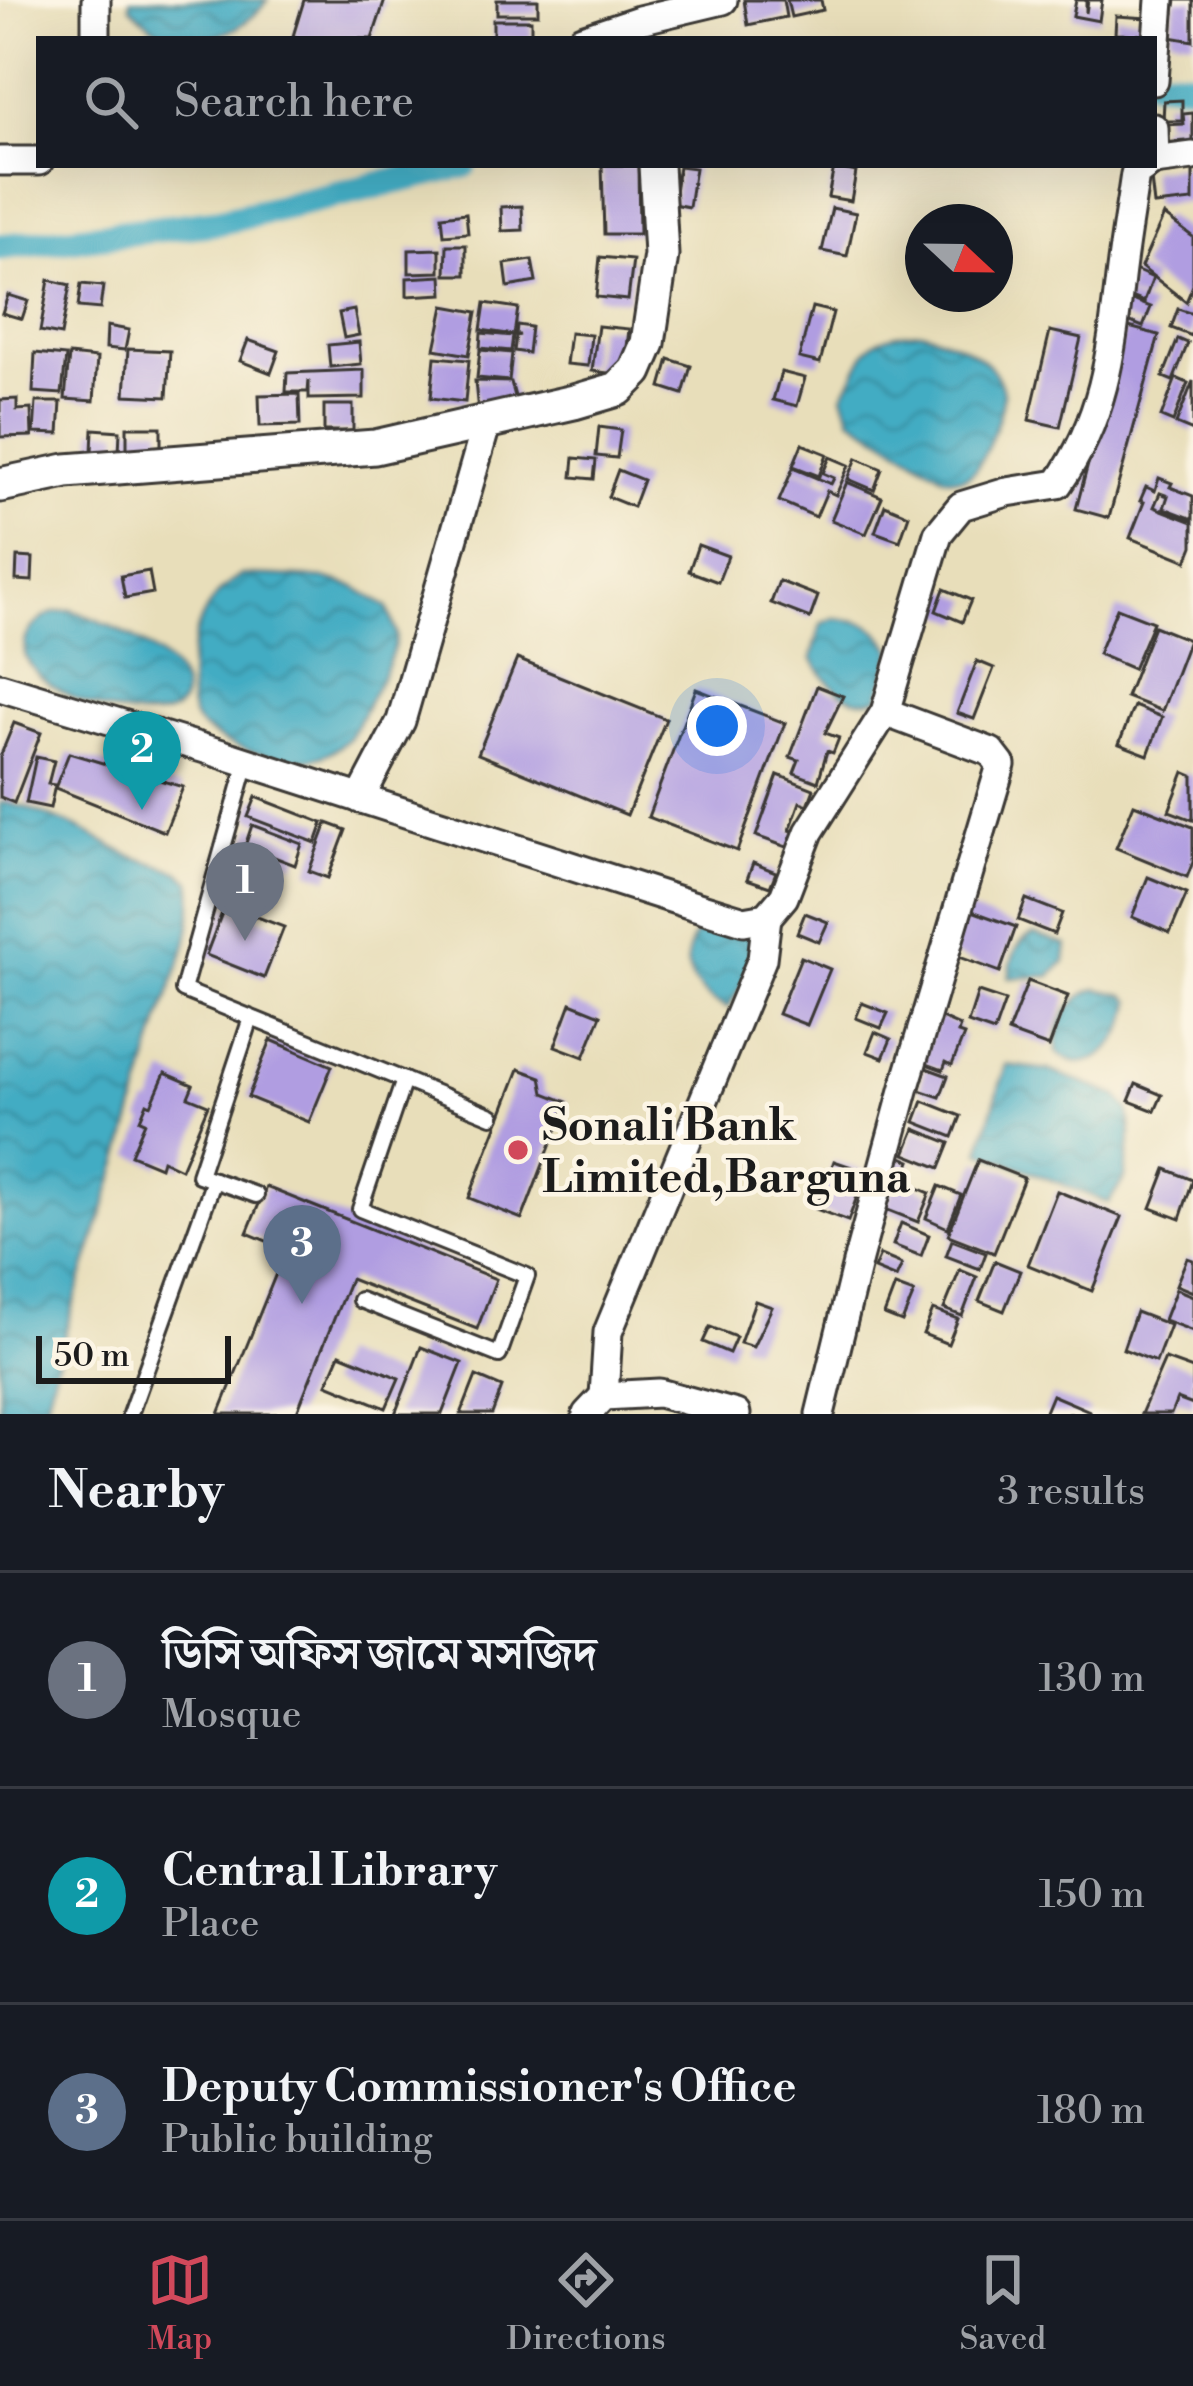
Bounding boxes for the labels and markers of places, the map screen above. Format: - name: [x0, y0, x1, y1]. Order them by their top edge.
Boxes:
- pin: 2: [103, 711, 181, 810]
- pin: 1: [206, 842, 284, 941]
- place label: Sonali Bank Limited,Barguna: [542, 1098, 911, 1207]
- marker: Sonali Bank Limited,Barguna: [505, 1137, 531, 1163]
- pin: 3: [263, 1205, 341, 1304]

